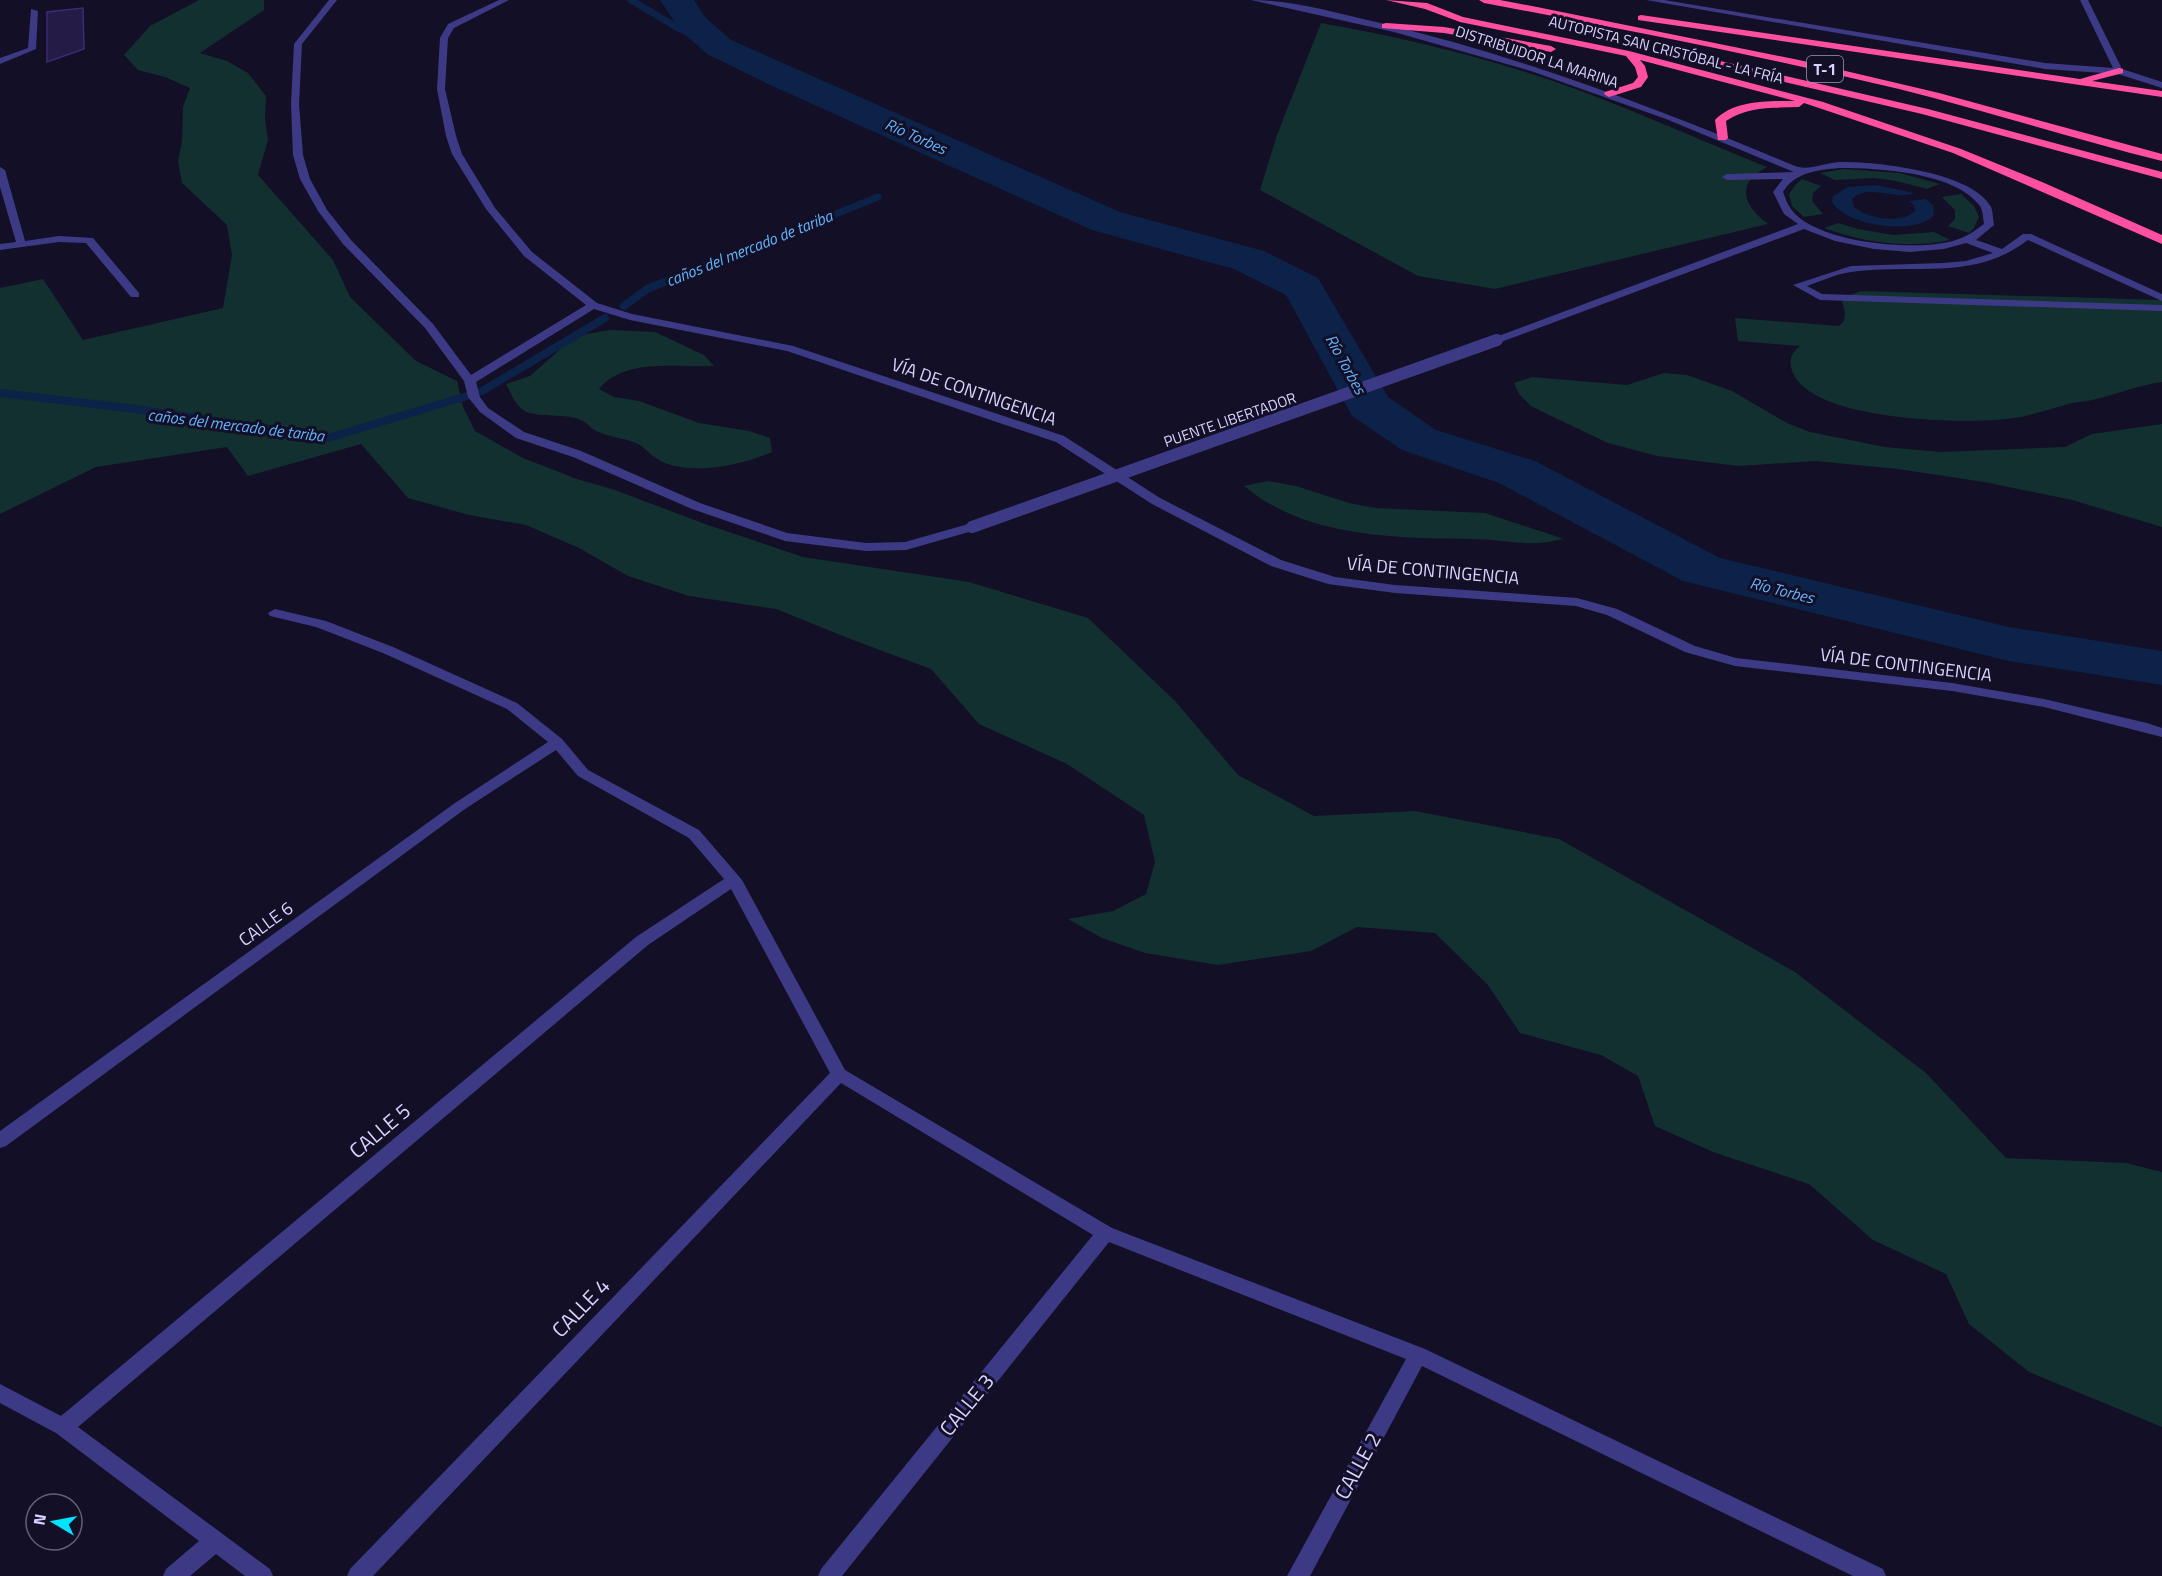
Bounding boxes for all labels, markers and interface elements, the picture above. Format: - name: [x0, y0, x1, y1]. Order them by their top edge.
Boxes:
- street label: AUTOPISTA SAN CRISTÓBAL - LA FRÍA: [1547, 9, 1786, 90]
- street label: DISTRIBUIDOR LA MARINA: [1453, 19, 1622, 94]
- road number: T-1: [1807, 56, 1843, 82]
- water label: Río Torbes: [881, 112, 952, 161]
- water label: caños del mercado de tariba: [662, 203, 837, 292]
- water label: Río Torbes: [1320, 330, 1373, 399]
- street label: VÍA DE CONTINGENCIA: [888, 351, 1061, 433]
- street label: PUENTE LIBERTADOR: [1160, 386, 1299, 453]
- water label: caños del mercado de tariba: [146, 402, 327, 448]
- street label: VÍA DE CONTINGENCIA: [1346, 550, 1521, 592]
- water label: Río Torbes: [1747, 570, 1818, 610]
- street label: VÍA DE CONTINGENCIA: [1819, 641, 1994, 688]
- street label: CALLE 6: [233, 895, 299, 953]
- street label: CALLE 5: [341, 1095, 417, 1166]
- street label: CALLE 4: [544, 1270, 617, 1344]
- street label: CALLE 3: [931, 1366, 1001, 1442]
- street label: CALLE 2: [1326, 1426, 1389, 1505]
- north arrow: [24, 1492, 84, 1552]
- text: N: [26, 1512, 52, 1527]

